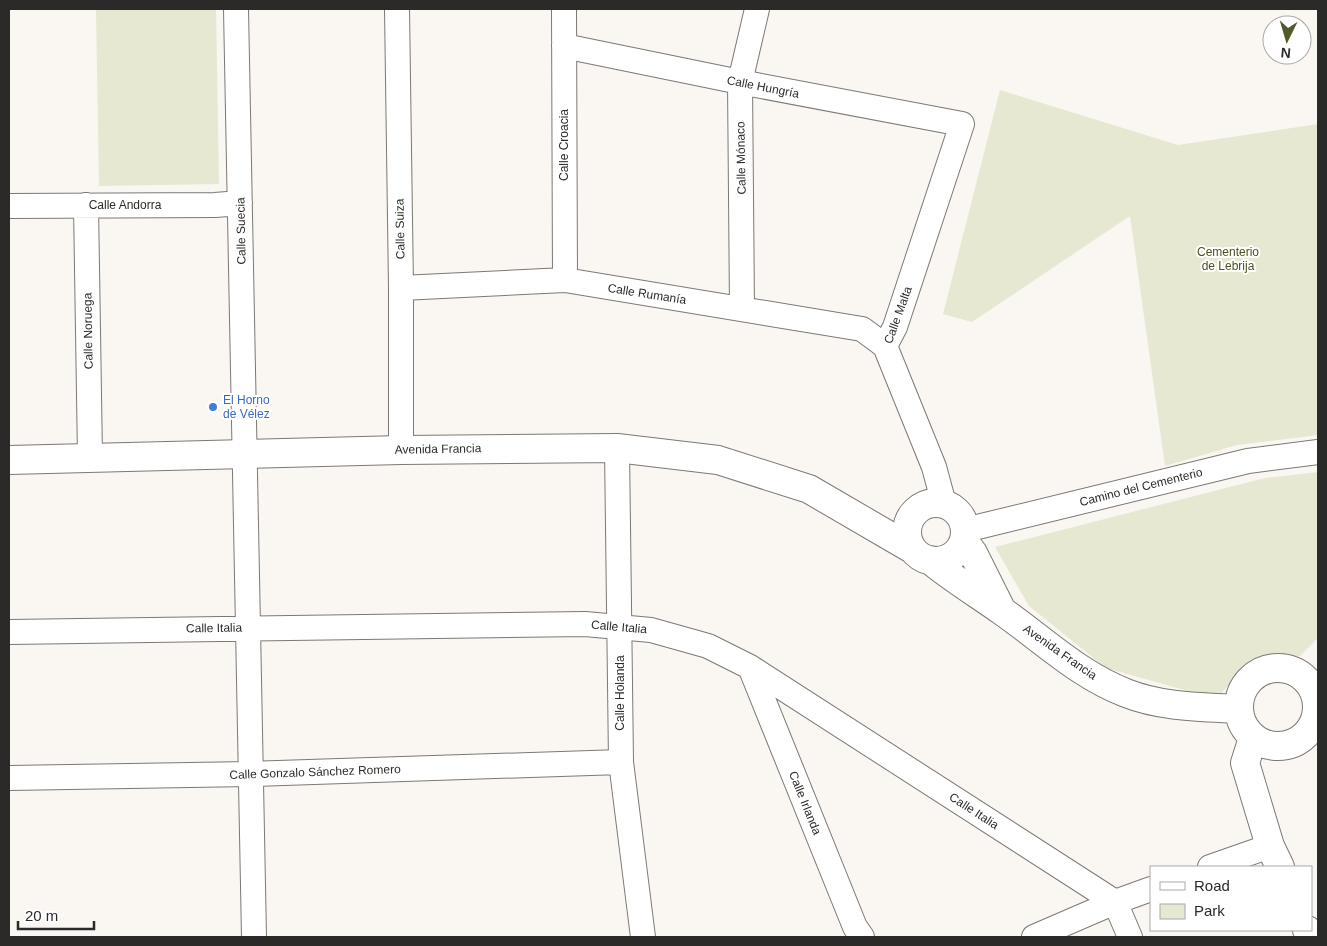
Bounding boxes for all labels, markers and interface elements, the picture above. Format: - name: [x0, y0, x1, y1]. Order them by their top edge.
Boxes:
- north arrow: [1262, 15, 1312, 65]
- text: N: [1280, 45, 1292, 61]
- street label: Calle Hungría: [726, 73, 801, 101]
- street label: Calle Croacia: [557, 109, 571, 181]
- street label: Calle Mónaco: [733, 121, 749, 195]
- street label: Calle Suecia: [233, 197, 249, 265]
- street label: Calle Andorra: [89, 198, 162, 212]
- street label: Calle Suiza: [392, 198, 408, 259]
- park label: Cementerio de Lebrija: [1197, 245, 1259, 273]
- street label: Calle Rumanía: [607, 281, 688, 307]
- street label: Calle Malta: [881, 284, 915, 346]
- street label: Calle Noruega: [80, 292, 96, 369]
- place label: El Horno de Vélez: [223, 393, 270, 421]
- marker: El Horno de Vélez: [207, 401, 219, 413]
- street label: Avenida Francia: [395, 441, 482, 457]
- street label: Camino del Cementerio: [1078, 465, 1204, 509]
- street label: Calle Italia: [590, 618, 648, 636]
- street label: Calle Italia: [186, 621, 242, 635]
- street label: Avenida Francia: [1021, 621, 1100, 683]
- street label: Calle Holanda: [613, 655, 627, 731]
- street label: Calle Gonzalo Sánchez Romero: [229, 762, 401, 782]
- street label: Calle Irlanda: [786, 769, 824, 837]
- street label: Calle Italia: [947, 790, 1002, 832]
- legend: [1150, 866, 1312, 931]
- text: Road: [1194, 877, 1230, 894]
- scale bar: [18, 898, 94, 930]
- text: Park: [1194, 902, 1225, 919]
- text: 20 m: [25, 907, 58, 924]

